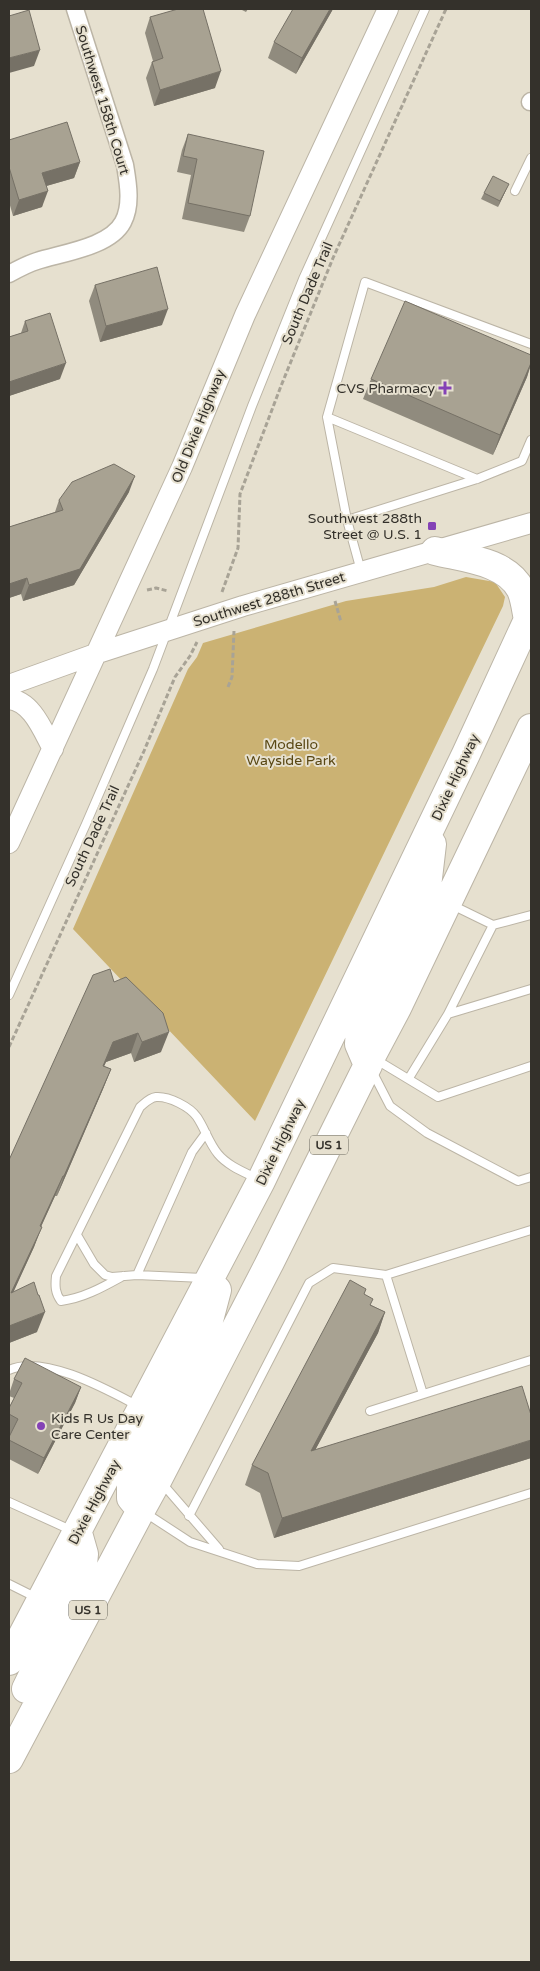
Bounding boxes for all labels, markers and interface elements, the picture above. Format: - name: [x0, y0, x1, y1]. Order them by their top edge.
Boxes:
- street label: Southwest 158th Court: [72, 23, 134, 177]
- street label: South Dade Trail: [278, 239, 337, 347]
- street label: Old Dixie Highway: [168, 366, 229, 486]
- place label: CVS Pharmacy: [337, 380, 435, 397]
- marker: CVS Pharmacy: [439, 382, 451, 394]
- place label: Southwest 288th Street @ U.S. 1: [308, 510, 422, 543]
- marker: Southwest 288th Street @ U.S. 1: [426, 520, 438, 532]
- street label: Southwest 288th Street: [191, 568, 348, 631]
- street label: Dixie Highway: [428, 731, 483, 823]
- park label: Modello Wayside Park: [246, 736, 336, 769]
- street label: South Dade Trail: [62, 783, 123, 890]
- street label: Dixie Highway: [252, 1096, 309, 1188]
- road number: US 1: [310, 1136, 348, 1154]
- place label: Kids R Us Day Care Center: [51, 1410, 144, 1443]
- marker: Kids R Us Day Care Center: [35, 1420, 47, 1432]
- street label: Dixie Highway: [65, 1456, 124, 1548]
- road number: US 1: [69, 1600, 107, 1620]

